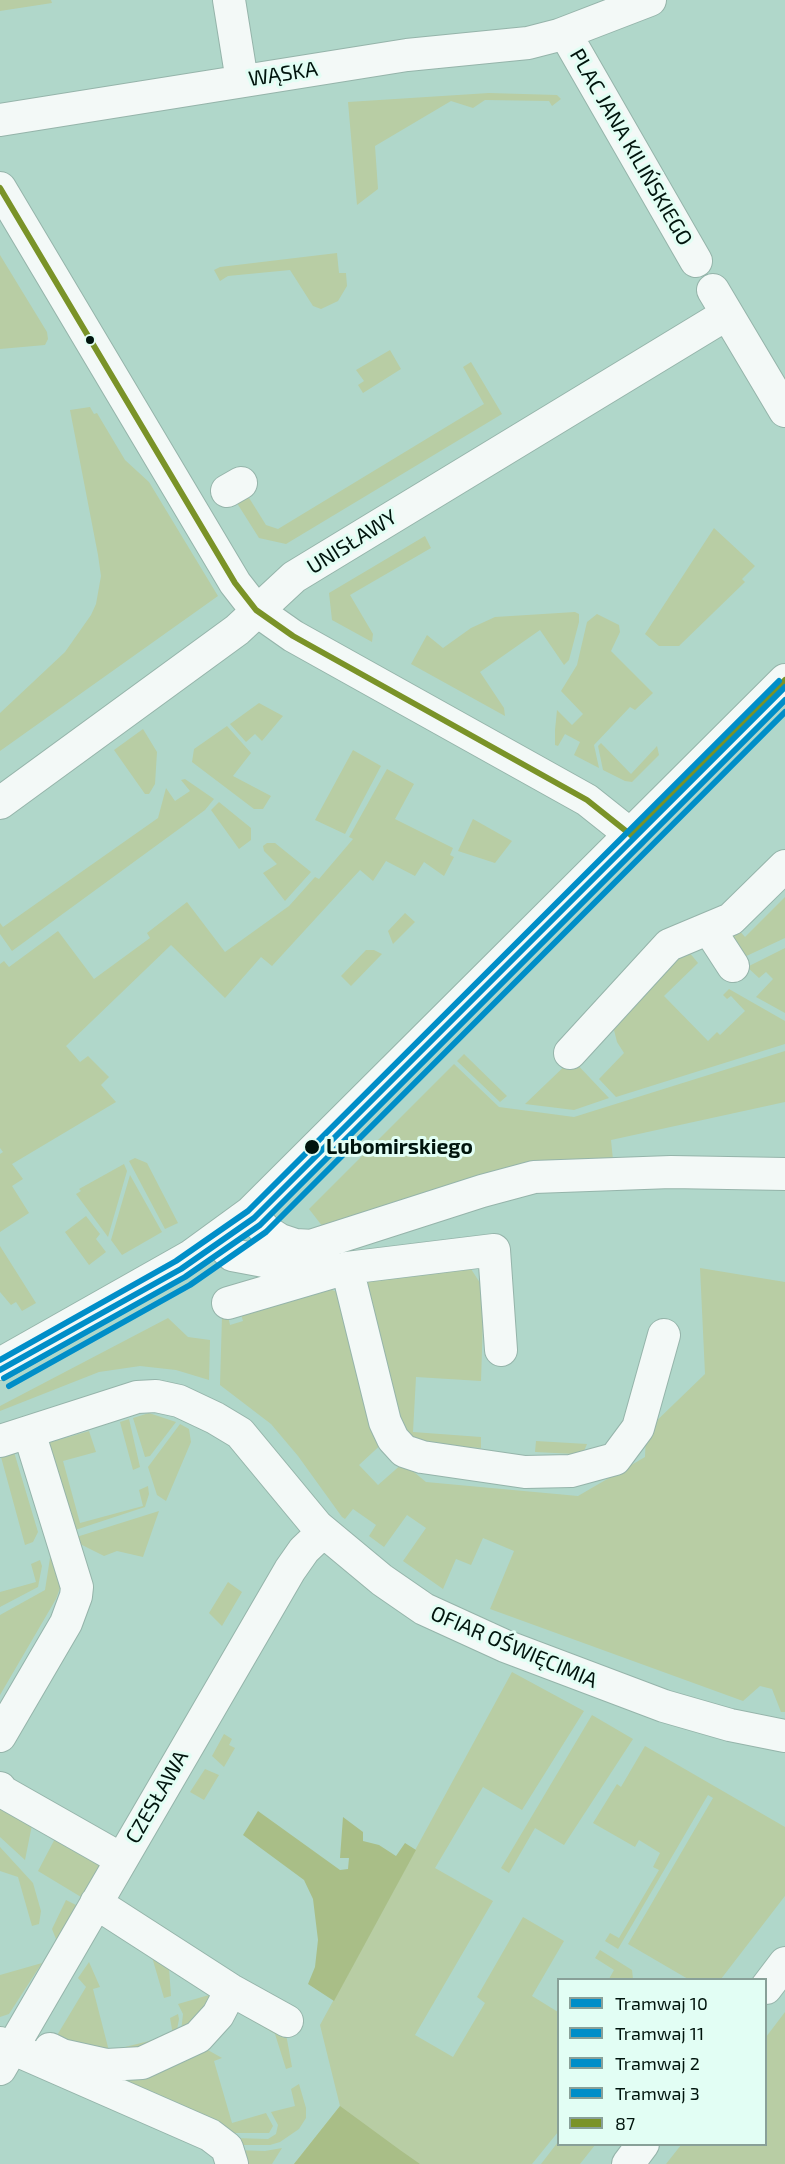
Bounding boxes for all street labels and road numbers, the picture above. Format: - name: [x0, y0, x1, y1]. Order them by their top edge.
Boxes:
- street label: PLAC JANA KILIŃSKIEGO: [564, 44, 698, 250]
- street label: WĄSKA: [247, 56, 319, 92]
- street label: UNISŁAWY: [302, 504, 402, 580]
- street label: OFIAR OŚWIĘCIMIA: [427, 1600, 601, 1694]
- street label: CZESŁAWA: [120, 1746, 194, 1848]

